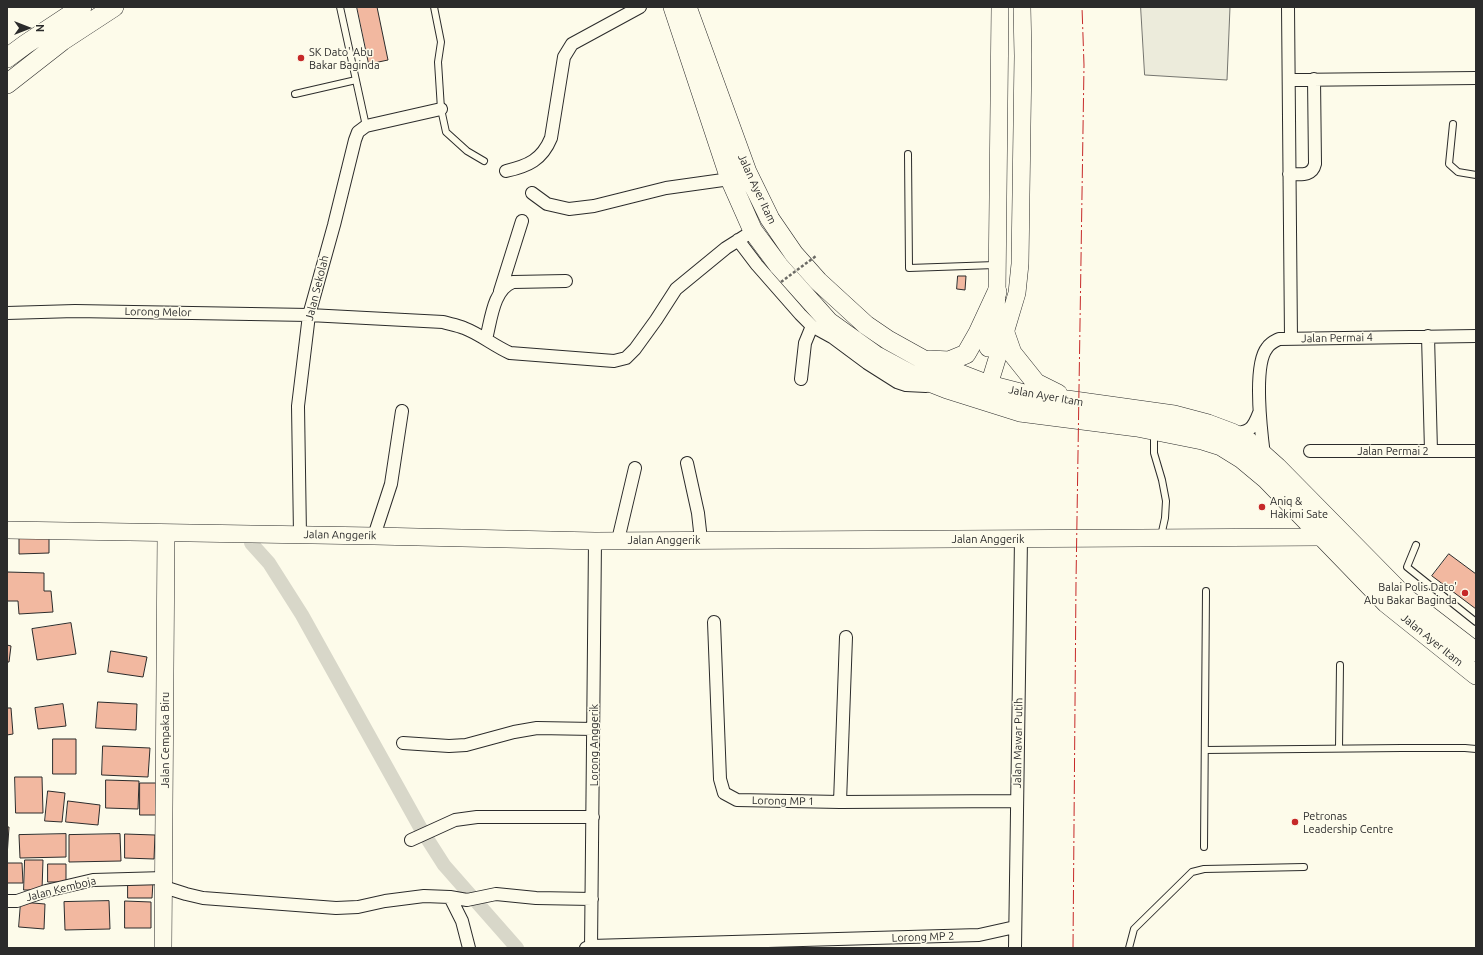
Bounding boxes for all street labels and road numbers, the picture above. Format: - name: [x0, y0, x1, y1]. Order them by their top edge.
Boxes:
- street label: Jalan Ayer Itam: [735, 152, 779, 226]
- street label: Jalan Sekolah: [303, 254, 331, 322]
- street label: Lorong Melor: [124, 305, 192, 319]
- street label: Jalan Permai 4: [1301, 331, 1373, 345]
- street label: Jalan Ayer Itam: [1008, 383, 1084, 409]
- street label: Jalan Permai 2: [1357, 444, 1429, 458]
- street label: Jalan Anggerik: [303, 528, 377, 542]
- street label: Jalan Anggerik: [952, 532, 1024, 546]
- street label: Jalan Anggerik: [628, 533, 700, 547]
- street label: Jalan Ayer Itam: [1398, 611, 1466, 669]
- street label: Jalan Cempaka Biru: [158, 692, 172, 788]
- street label: Jalan Mawar Putih: [1011, 698, 1025, 788]
- street label: Lorong Anggerik: [587, 704, 601, 786]
- street label: Lorong MP 1: [752, 794, 814, 808]
- street label: Jalan Kemboja: [25, 874, 97, 904]
- street label: Lorong MP 2: [891, 929, 955, 945]

